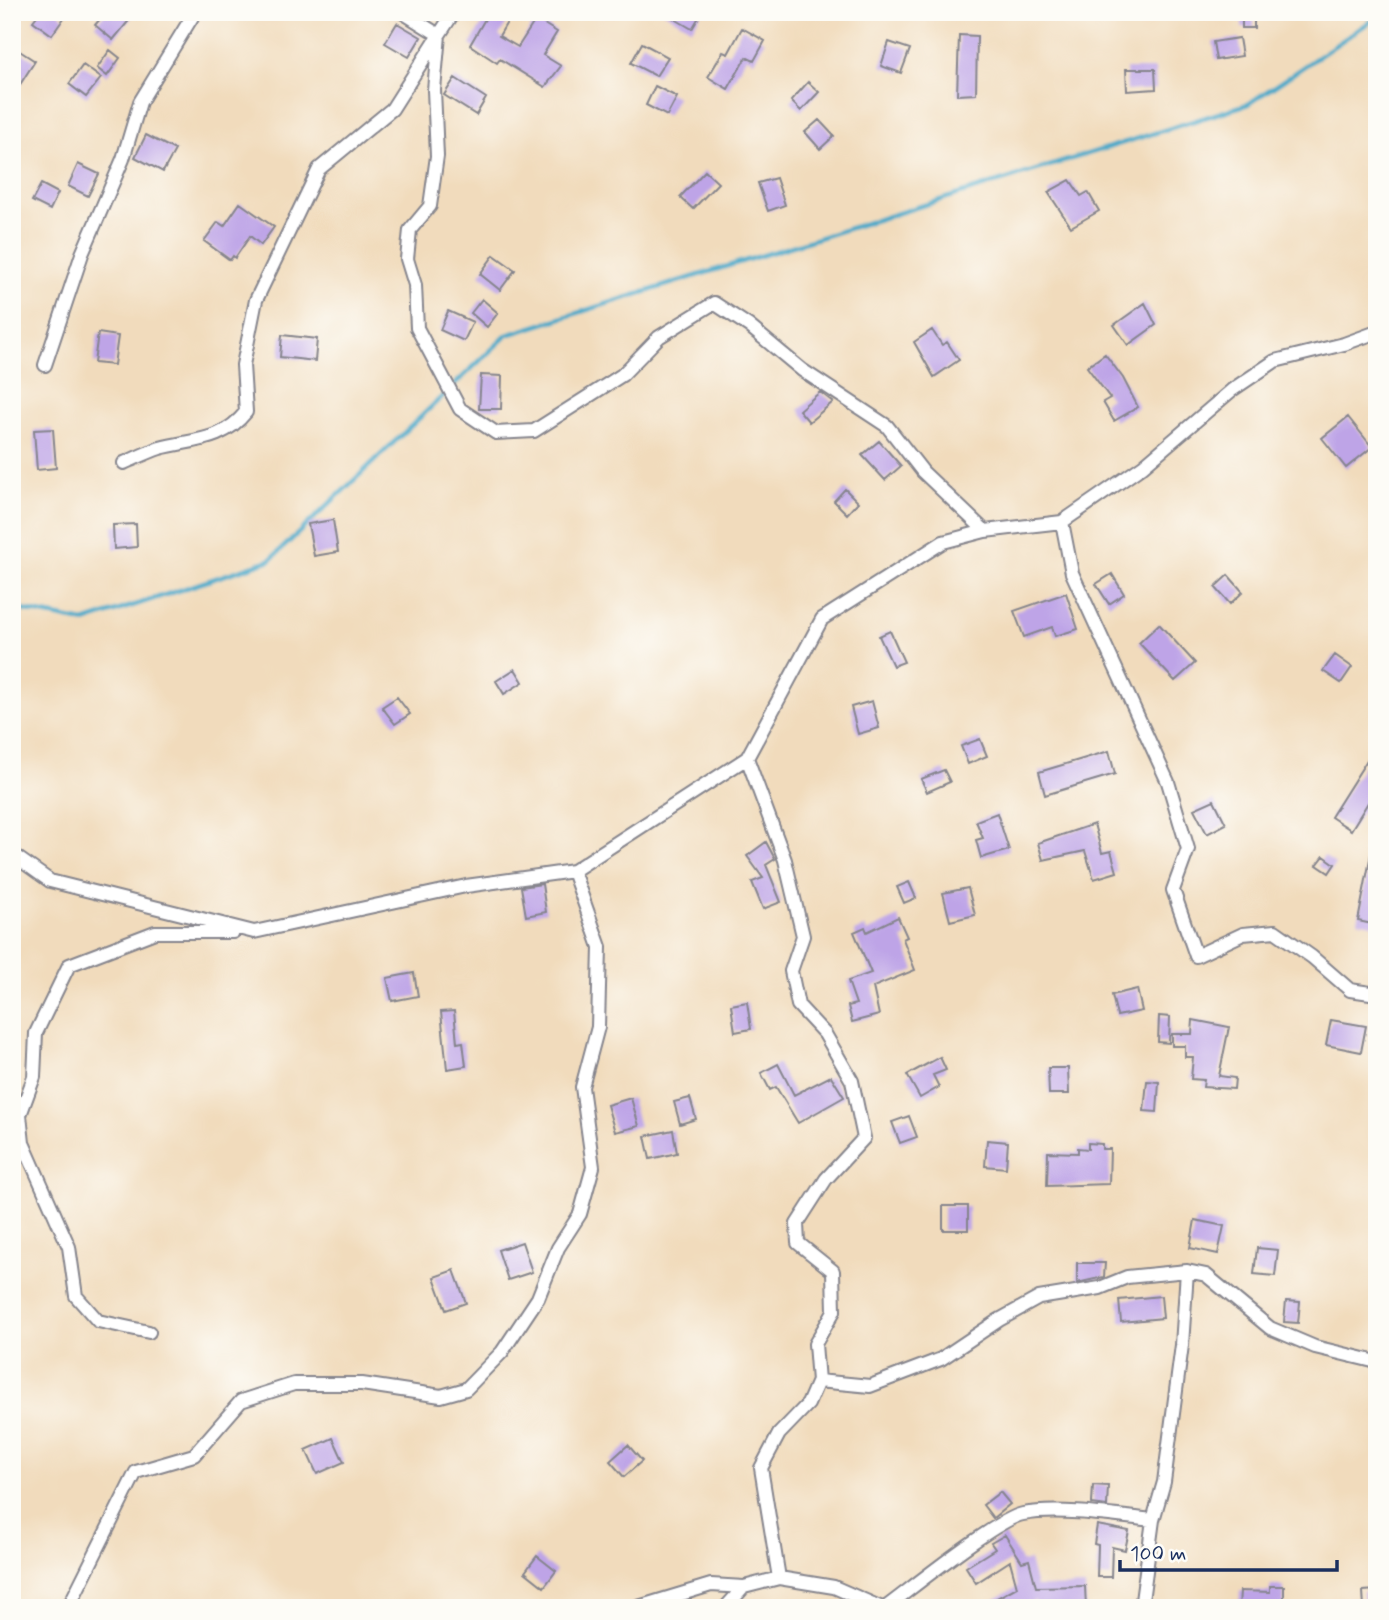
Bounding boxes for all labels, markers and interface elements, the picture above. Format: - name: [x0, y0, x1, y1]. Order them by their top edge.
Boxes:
- scale bar: [1120, 1529, 1336, 1573]
- text: 100 m: [1130, 1540, 1186, 1568]

